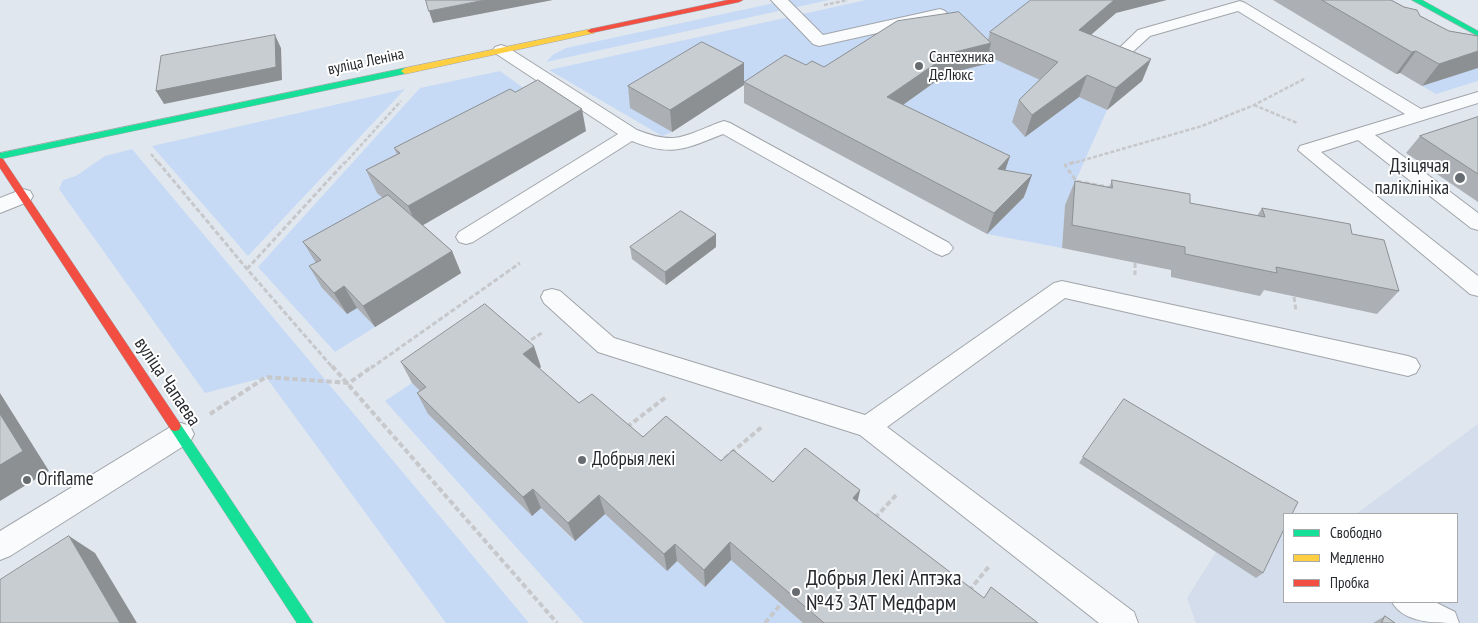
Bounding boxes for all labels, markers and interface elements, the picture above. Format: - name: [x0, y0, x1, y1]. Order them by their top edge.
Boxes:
- street label: вуліца Леніна: [326, 45, 406, 79]
- place label: Сантехника ДеЛюкс: [929, 47, 994, 85]
- marker: Сантехника ДеЛюкс: [913, 60, 925, 72]
- place label: Дзіцячая паліклініка: [1375, 156, 1449, 200]
- marker: Дзіцячая паліклініка: [1453, 171, 1467, 185]
- street label: вуліца Чапаева: [129, 333, 205, 431]
- place label: Добрыя лекі: [592, 449, 675, 471]
- marker: Добрыя лекі: [576, 454, 588, 466]
- place label: Oriflame: [37, 469, 93, 491]
- marker: Oriflame: [21, 474, 33, 486]
- legend: [1283, 513, 1458, 603]
- text: Свободно: [1330, 523, 1382, 542]
- text: Медленно: [1330, 548, 1384, 567]
- place label: Добрыя Лекі Аптэка №43 ЗАТ Медфарм: [806, 566, 962, 618]
- text: Пробка: [1330, 573, 1369, 592]
- marker: Добрыя Лекі Аптэка №43 ЗАТ Медфарм: [790, 586, 802, 598]

